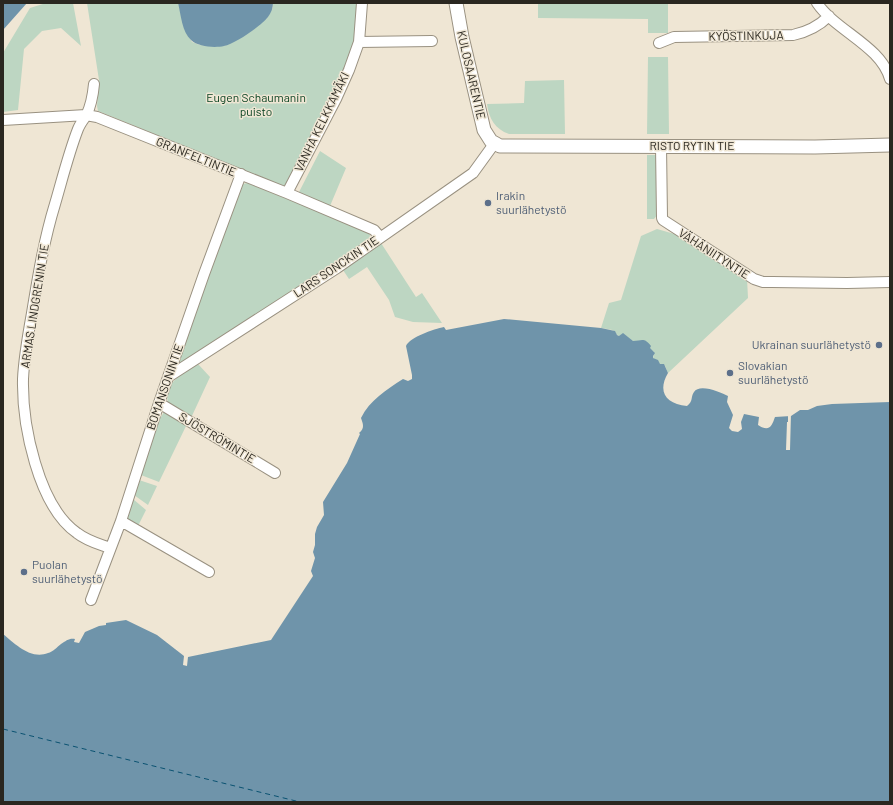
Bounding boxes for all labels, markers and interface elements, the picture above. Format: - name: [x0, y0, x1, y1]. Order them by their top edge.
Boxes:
- street label: KYÖSTINKUJA: [708, 27, 784, 43]
- street label: KULOSAARENTIE: [455, 29, 489, 121]
- street label: VANHA KELKKAMÄKI: [291, 70, 351, 174]
- park label: Eugen Schaumanin puisto: [206, 90, 306, 118]
- street label: GRANFELTINTIE: [154, 134, 239, 179]
- street label: RISTO RYTIN TIE: [650, 138, 734, 152]
- place label: Irakin suurlähetystö: [496, 188, 566, 216]
- marker: Irakin suurlähetystö: [483, 198, 493, 208]
- street label: VÄHÄNIITYNTIE: [677, 225, 753, 281]
- street label: LARS SONCKIN TIE: [290, 233, 381, 300]
- street label: ARMAS LINDGRENIN TIE: [17, 243, 51, 369]
- place label: Ukrainan suurlähetystö: [752, 337, 871, 351]
- marker: Ukrainan suurlähetystö: [874, 340, 884, 350]
- street label: BOMANSONINTIE: [143, 342, 185, 431]
- place label: Slovakian suurlähetystö: [738, 358, 808, 386]
- marker: Slovakian suurlähetystö: [725, 368, 735, 378]
- street label: SJÖSTRÖMINTIE: [177, 409, 258, 465]
- place label: Puolan suurlähetystö: [32, 557, 102, 585]
- marker: Puolan suurlähetystö: [19, 567, 29, 577]

